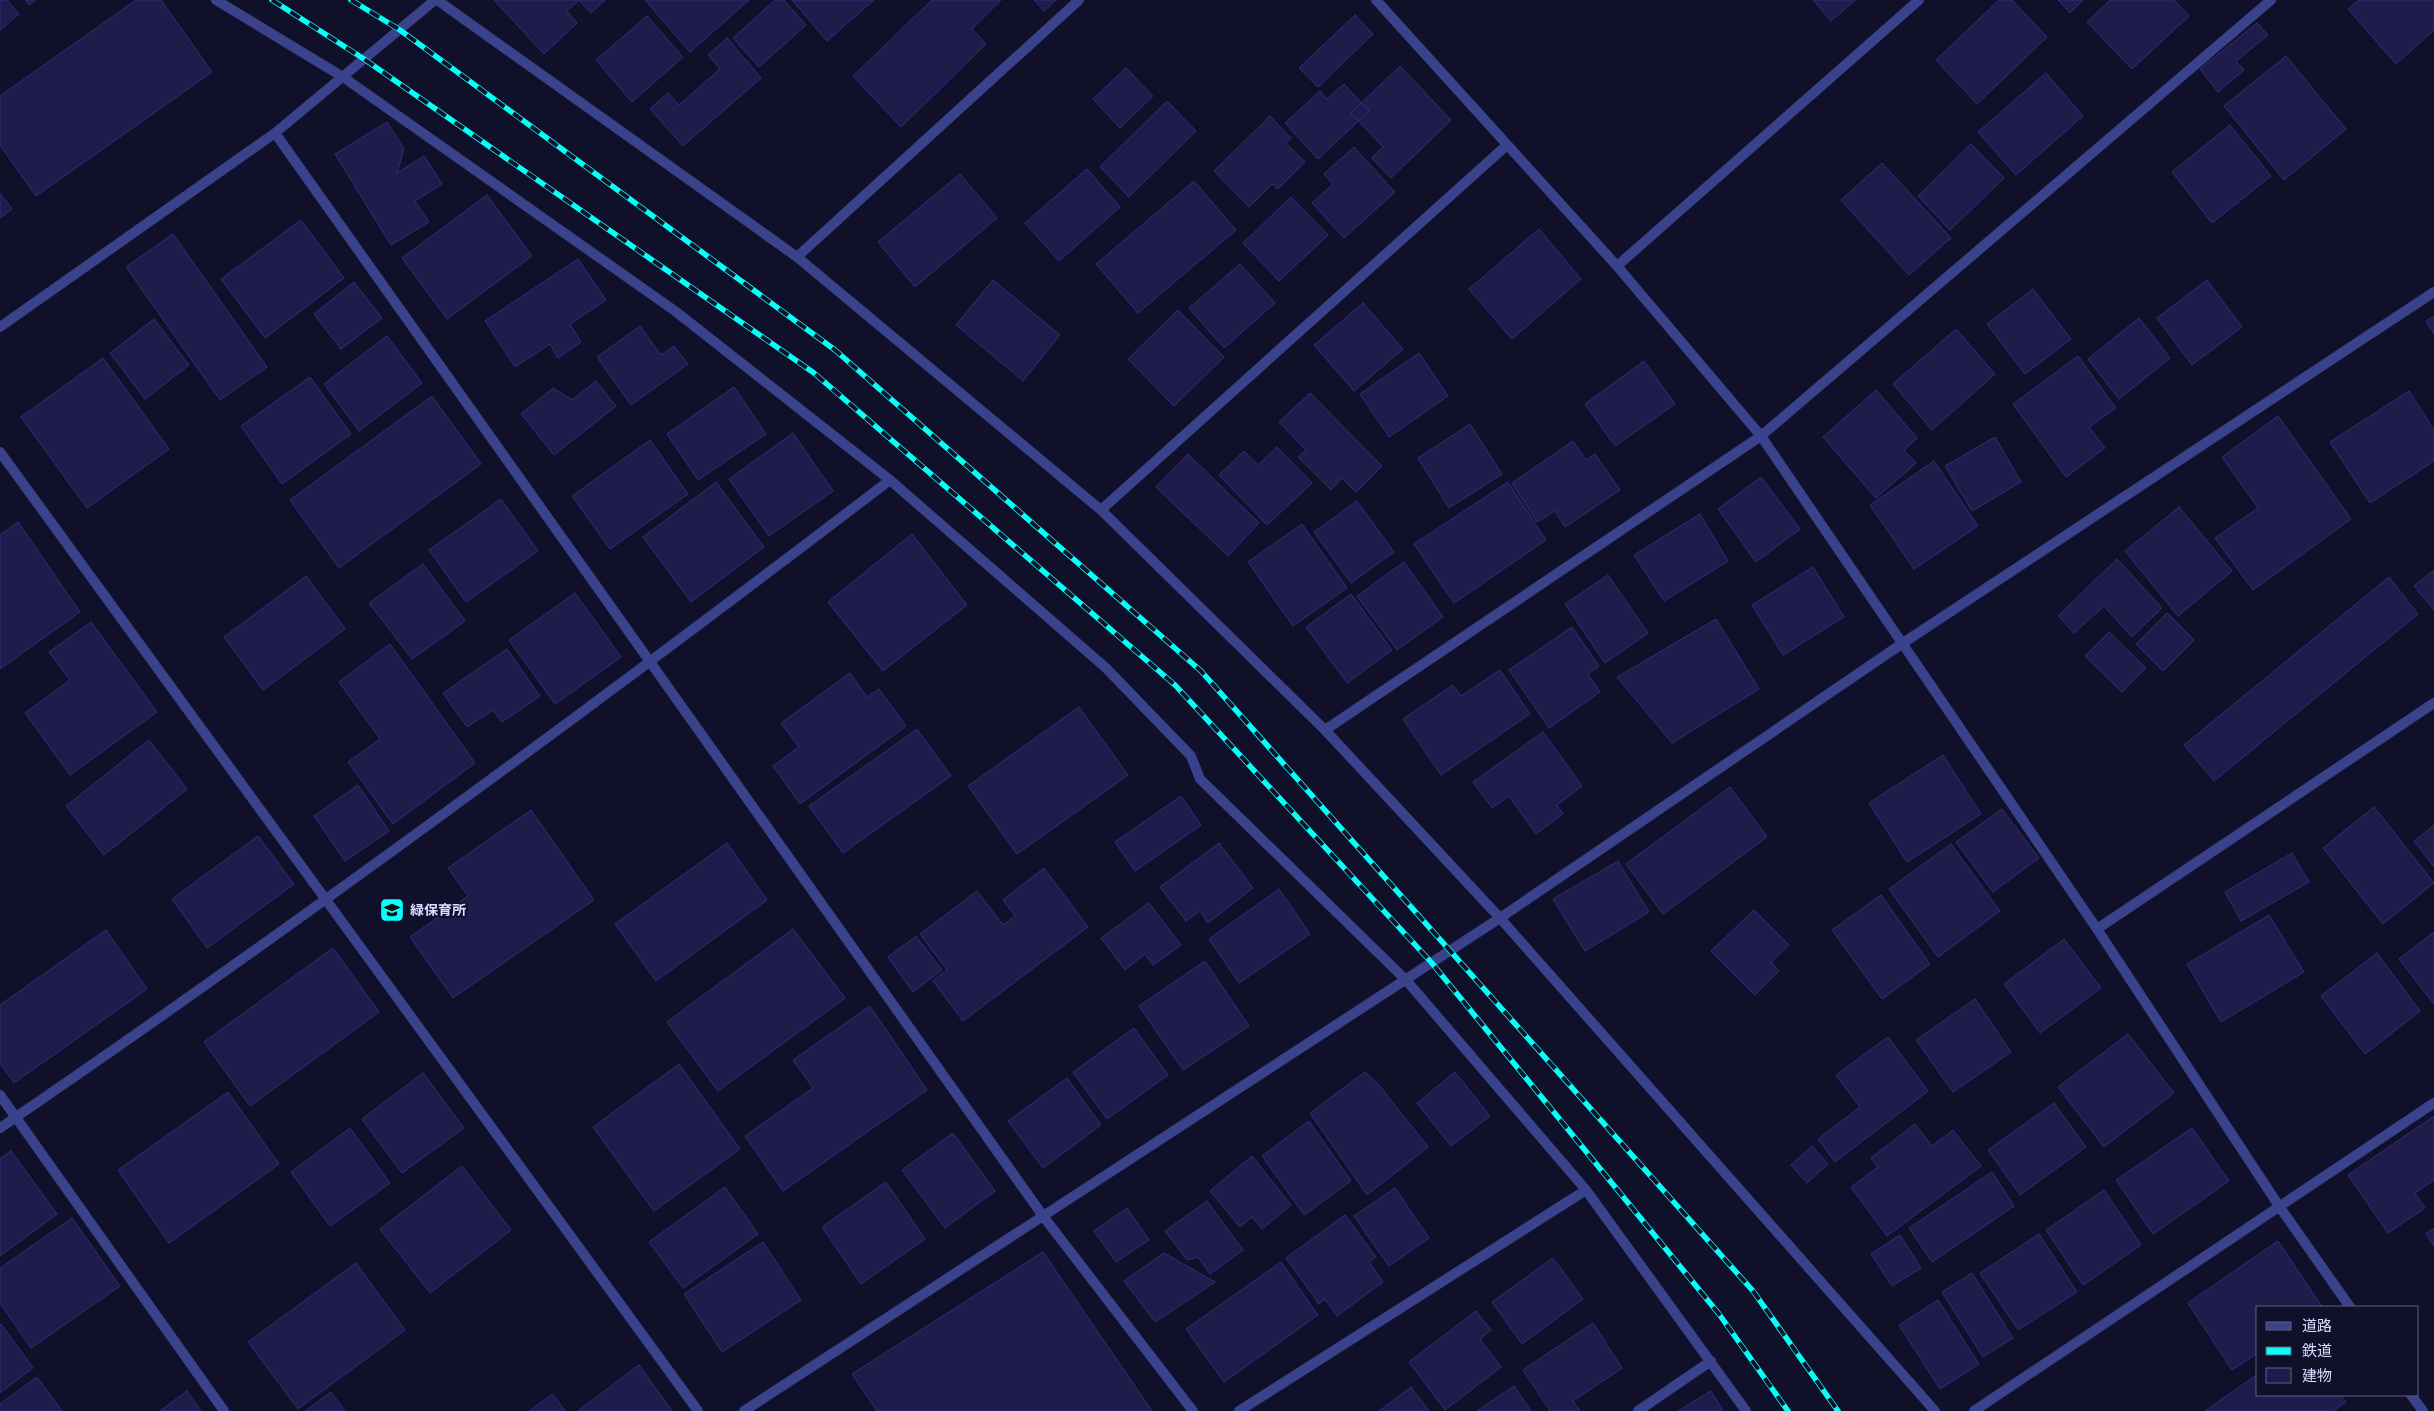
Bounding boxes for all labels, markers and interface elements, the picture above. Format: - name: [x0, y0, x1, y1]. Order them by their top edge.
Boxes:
- school or university icon: 緑保育所: [379, 897, 405, 923]
- place label: 緑保育所: [410, 901, 466, 920]
- legend: [2256, 1306, 2419, 1396]
- text: 道路: [2302, 1316, 2332, 1336]
- text: 鉄道: [2302, 1341, 2332, 1361]
- text: 建物: [2302, 1366, 2332, 1386]

